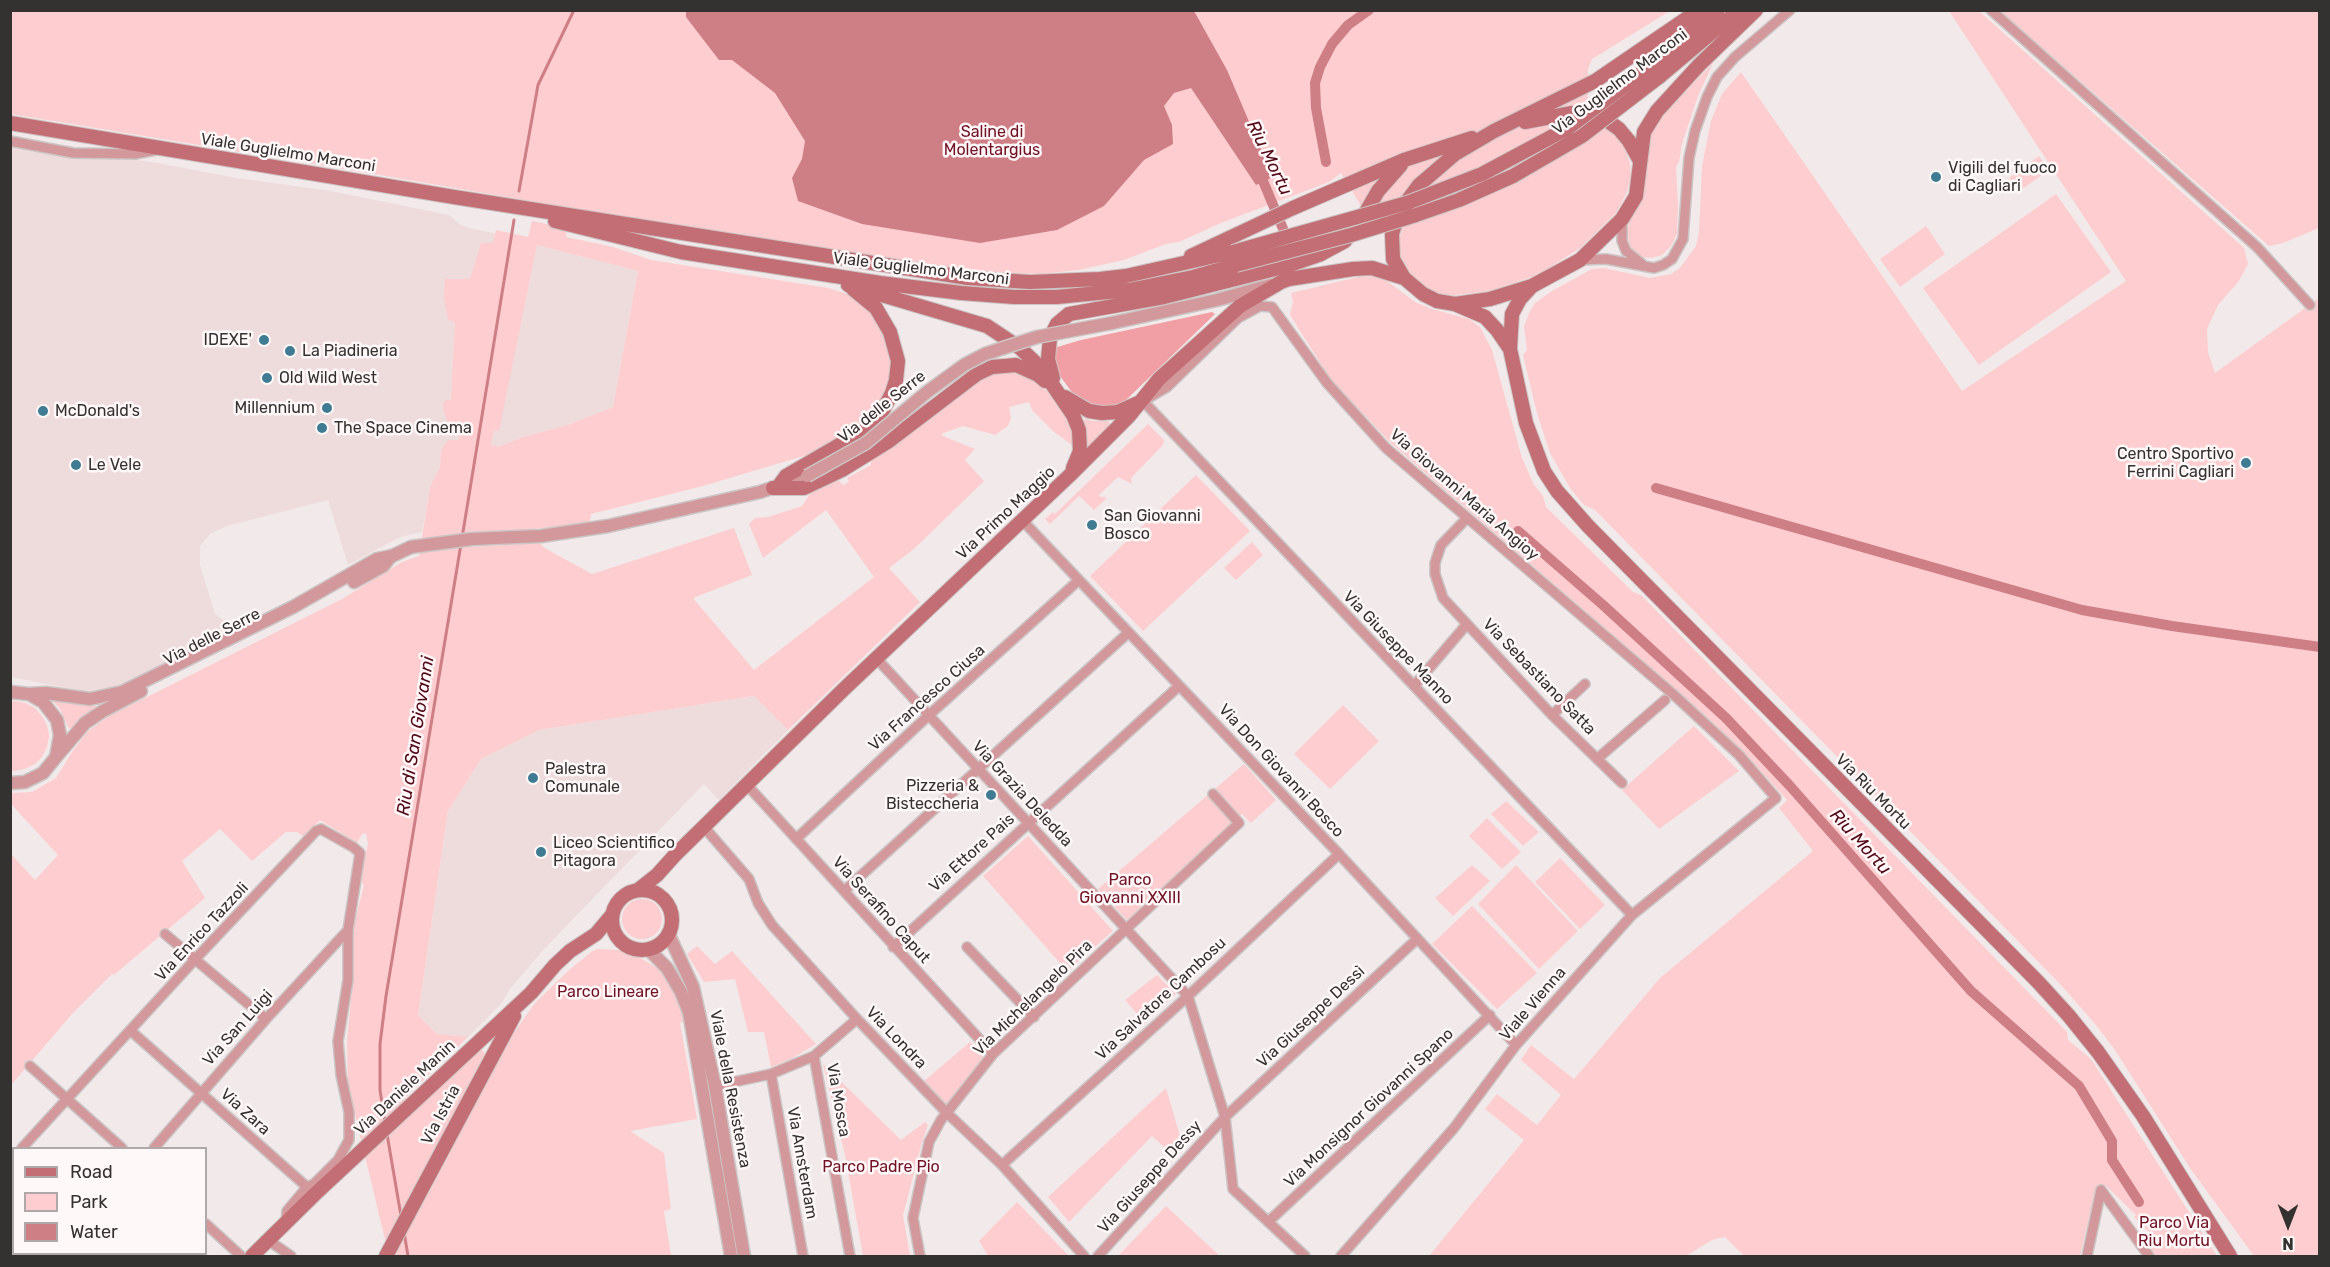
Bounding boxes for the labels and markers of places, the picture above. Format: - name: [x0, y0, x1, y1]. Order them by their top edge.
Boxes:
- place label: Vigili del fuoco di Cagliari: [1948, 158, 2057, 196]
- marker: Vigili del fuoco di Cagliari: [1929, 170, 1943, 184]
- place label: IDEXE': [204, 330, 252, 350]
- marker: IDEXE': [257, 333, 271, 347]
- place label: La Piadineria: [302, 341, 398, 361]
- marker: La Piadineria: [283, 344, 297, 358]
- place label: Old Wild West: [279, 368, 377, 388]
- marker: Old Wild West: [260, 371, 274, 385]
- place label: Millennium: [235, 398, 315, 418]
- place label: McDonald's: [55, 401, 140, 421]
- marker: Millennium: [320, 401, 334, 415]
- marker: McDonald's: [36, 404, 50, 418]
- place label: The Space Cinema: [334, 418, 472, 438]
- marker: The Space Cinema: [315, 421, 329, 435]
- place label: Centro Sportivo Ferrini Cagliari: [2117, 444, 2234, 482]
- place label: Le Vele: [88, 455, 141, 475]
- marker: Centro Sportivo Ferrini Cagliari: [2239, 456, 2253, 470]
- marker: Le Vele: [69, 458, 83, 472]
- place label: San Giovanni Bosco: [1104, 506, 1201, 544]
- marker: San Giovanni Bosco: [1085, 518, 1099, 532]
- place label: Palestra Comunale: [545, 759, 620, 797]
- marker: Palestra Comunale: [526, 771, 540, 785]
- place label: Pizzeria & Bisteccheria: [886, 776, 979, 814]
- marker: Pizzeria & Bisteccheria: [984, 788, 998, 802]
- place label: Liceo Scientifico Pitagora: [553, 833, 675, 871]
- marker: Liceo Scientifico Pitagora: [534, 845, 548, 859]

